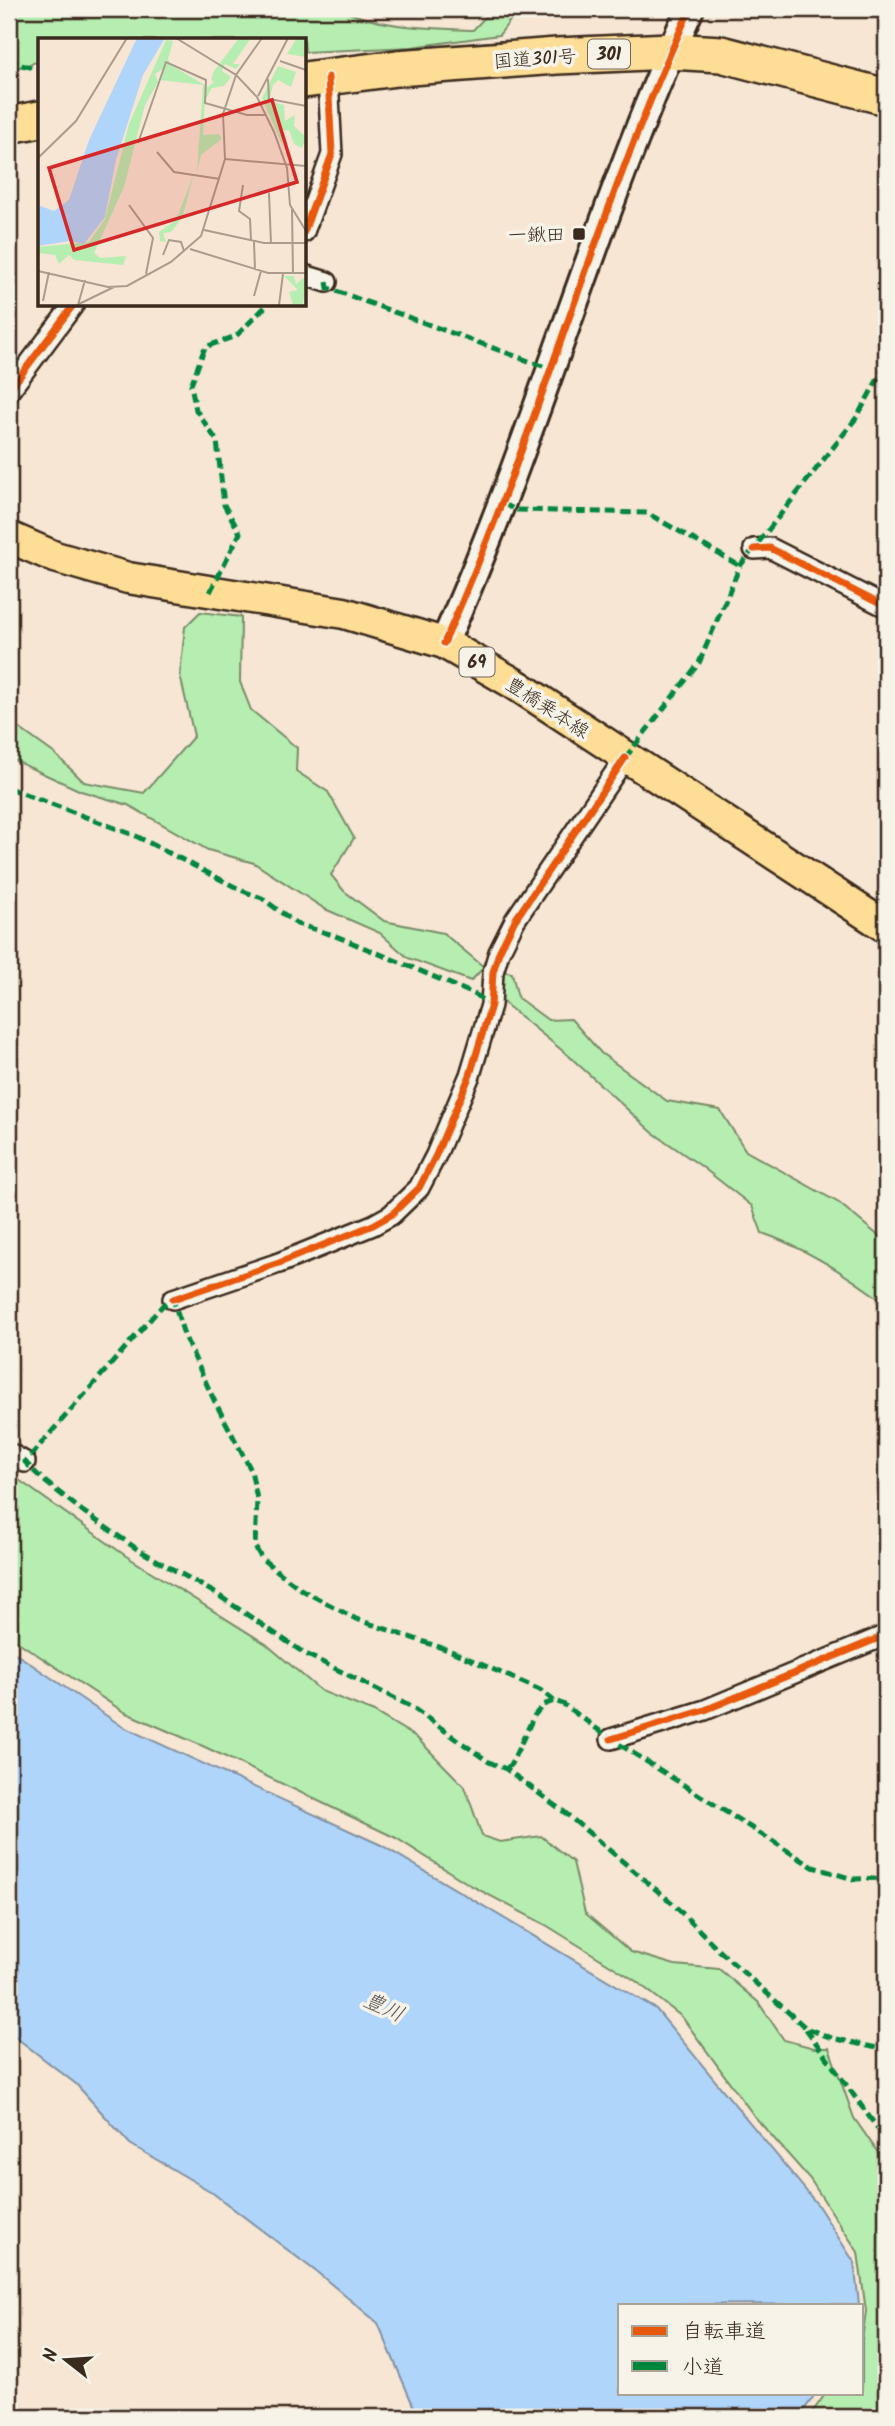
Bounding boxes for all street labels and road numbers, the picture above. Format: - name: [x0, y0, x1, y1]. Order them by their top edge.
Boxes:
- road number: 301: [588, 40, 630, 68]
- street label: 国道301号: [493, 42, 578, 78]
- road number: 69: [460, 648, 494, 676]
- street label: 豊橋乗本線: [499, 670, 595, 747]

